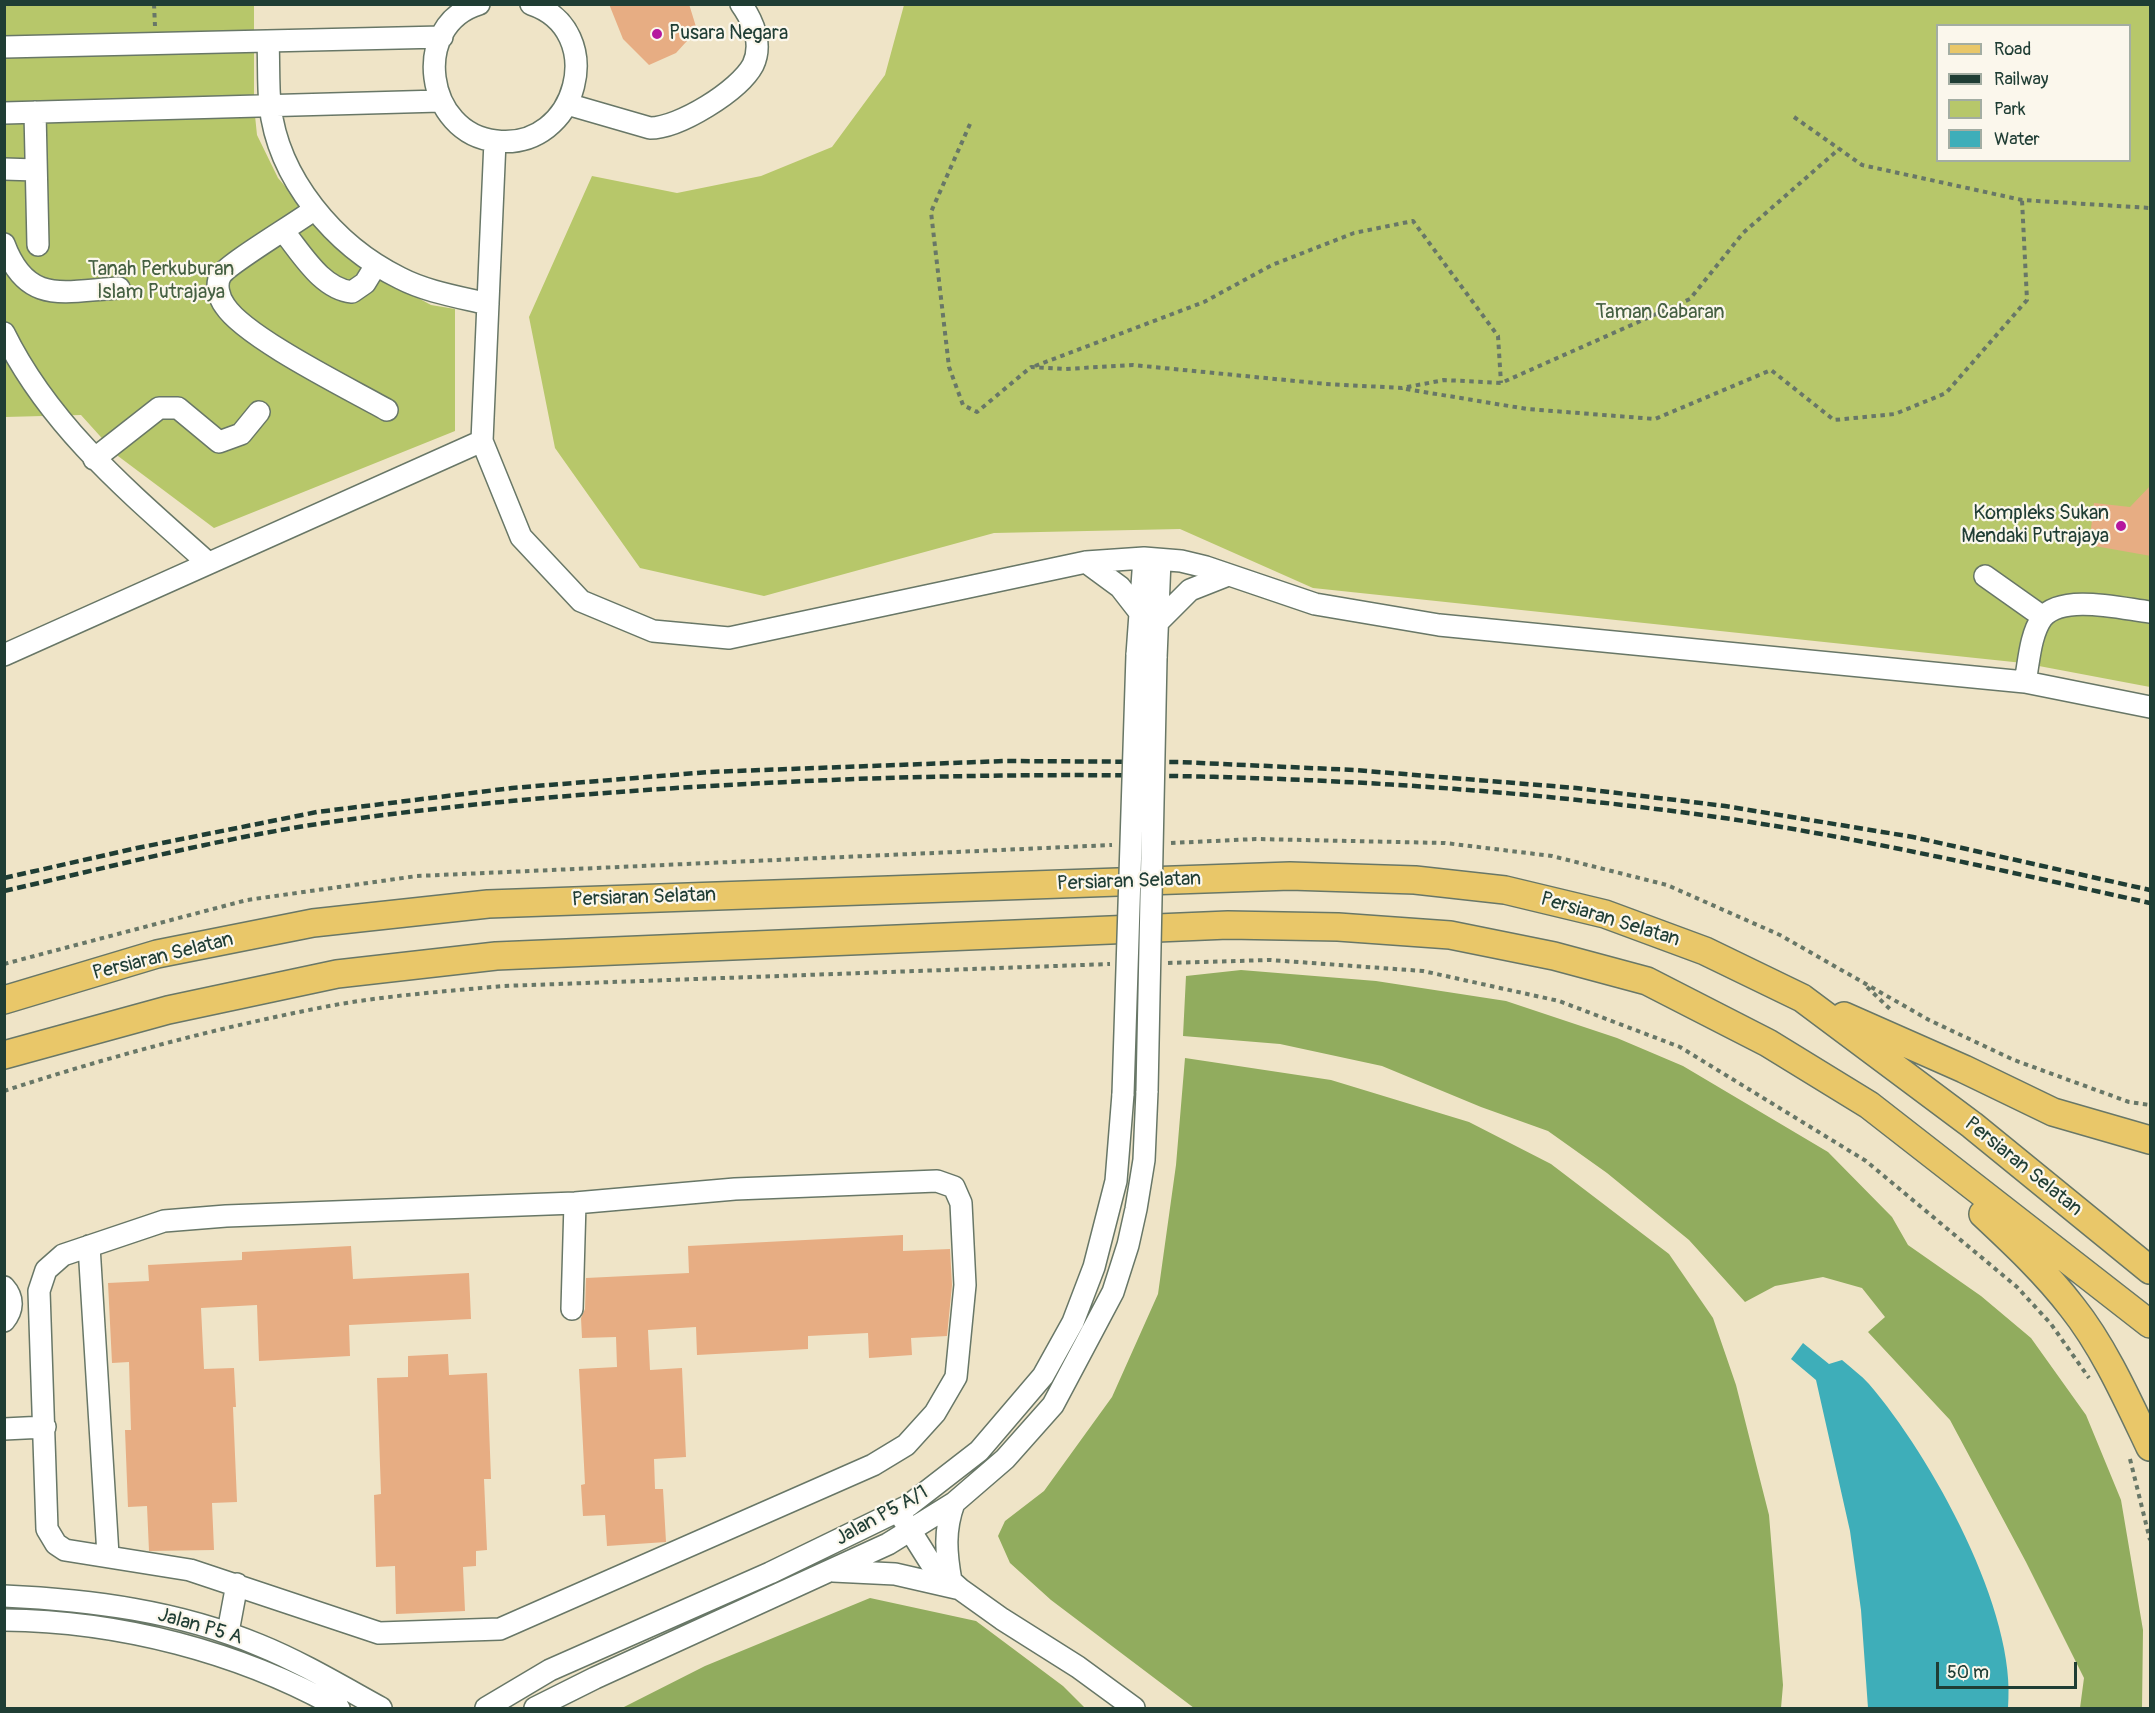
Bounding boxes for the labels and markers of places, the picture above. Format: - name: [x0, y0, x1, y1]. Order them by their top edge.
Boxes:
- place label: Pusara Negara: [669, 22, 788, 46]
- marker: Pusara Negara: [650, 27, 664, 41]
- place label: Kompleks Sukan Mendaki Putrajaya: [1961, 502, 2109, 549]
- marker: Kompleks Sukan Mendaki Putrajaya: [2114, 519, 2128, 533]

